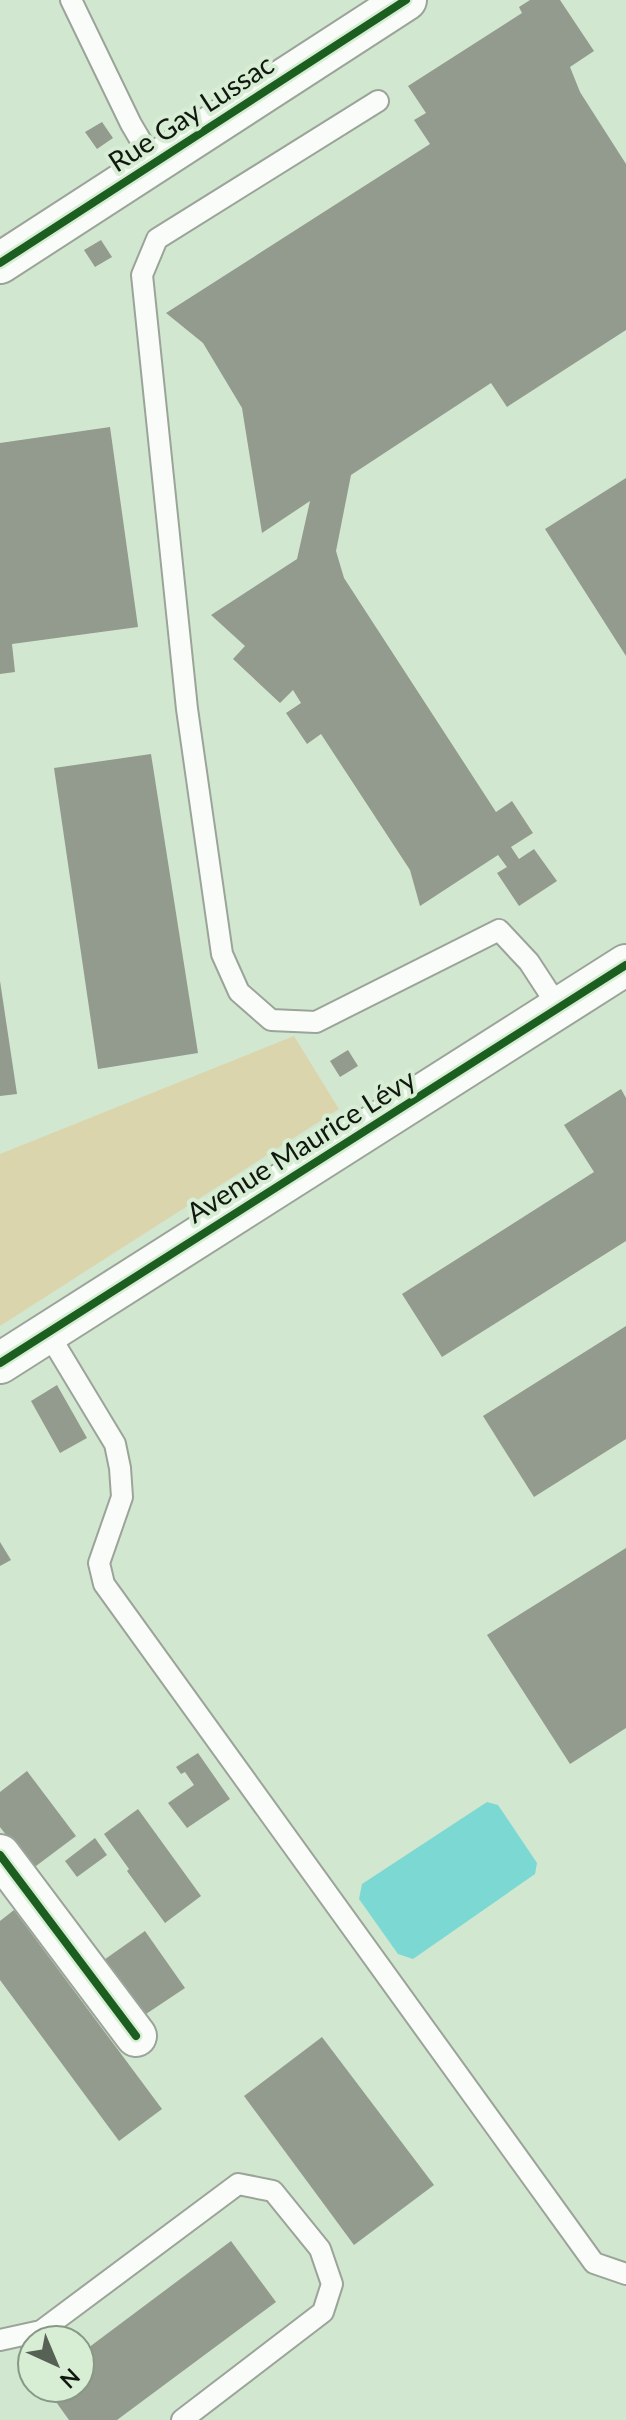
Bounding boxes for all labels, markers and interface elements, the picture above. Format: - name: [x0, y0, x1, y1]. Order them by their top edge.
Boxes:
- street label: Rue Gay Lussac: [101, 46, 279, 178]
- street label: Avenue Maurice Lévy: [180, 1061, 422, 1229]
- north arrow: [16, 2324, 96, 2404]
- text: N: [55, 2363, 86, 2394]

